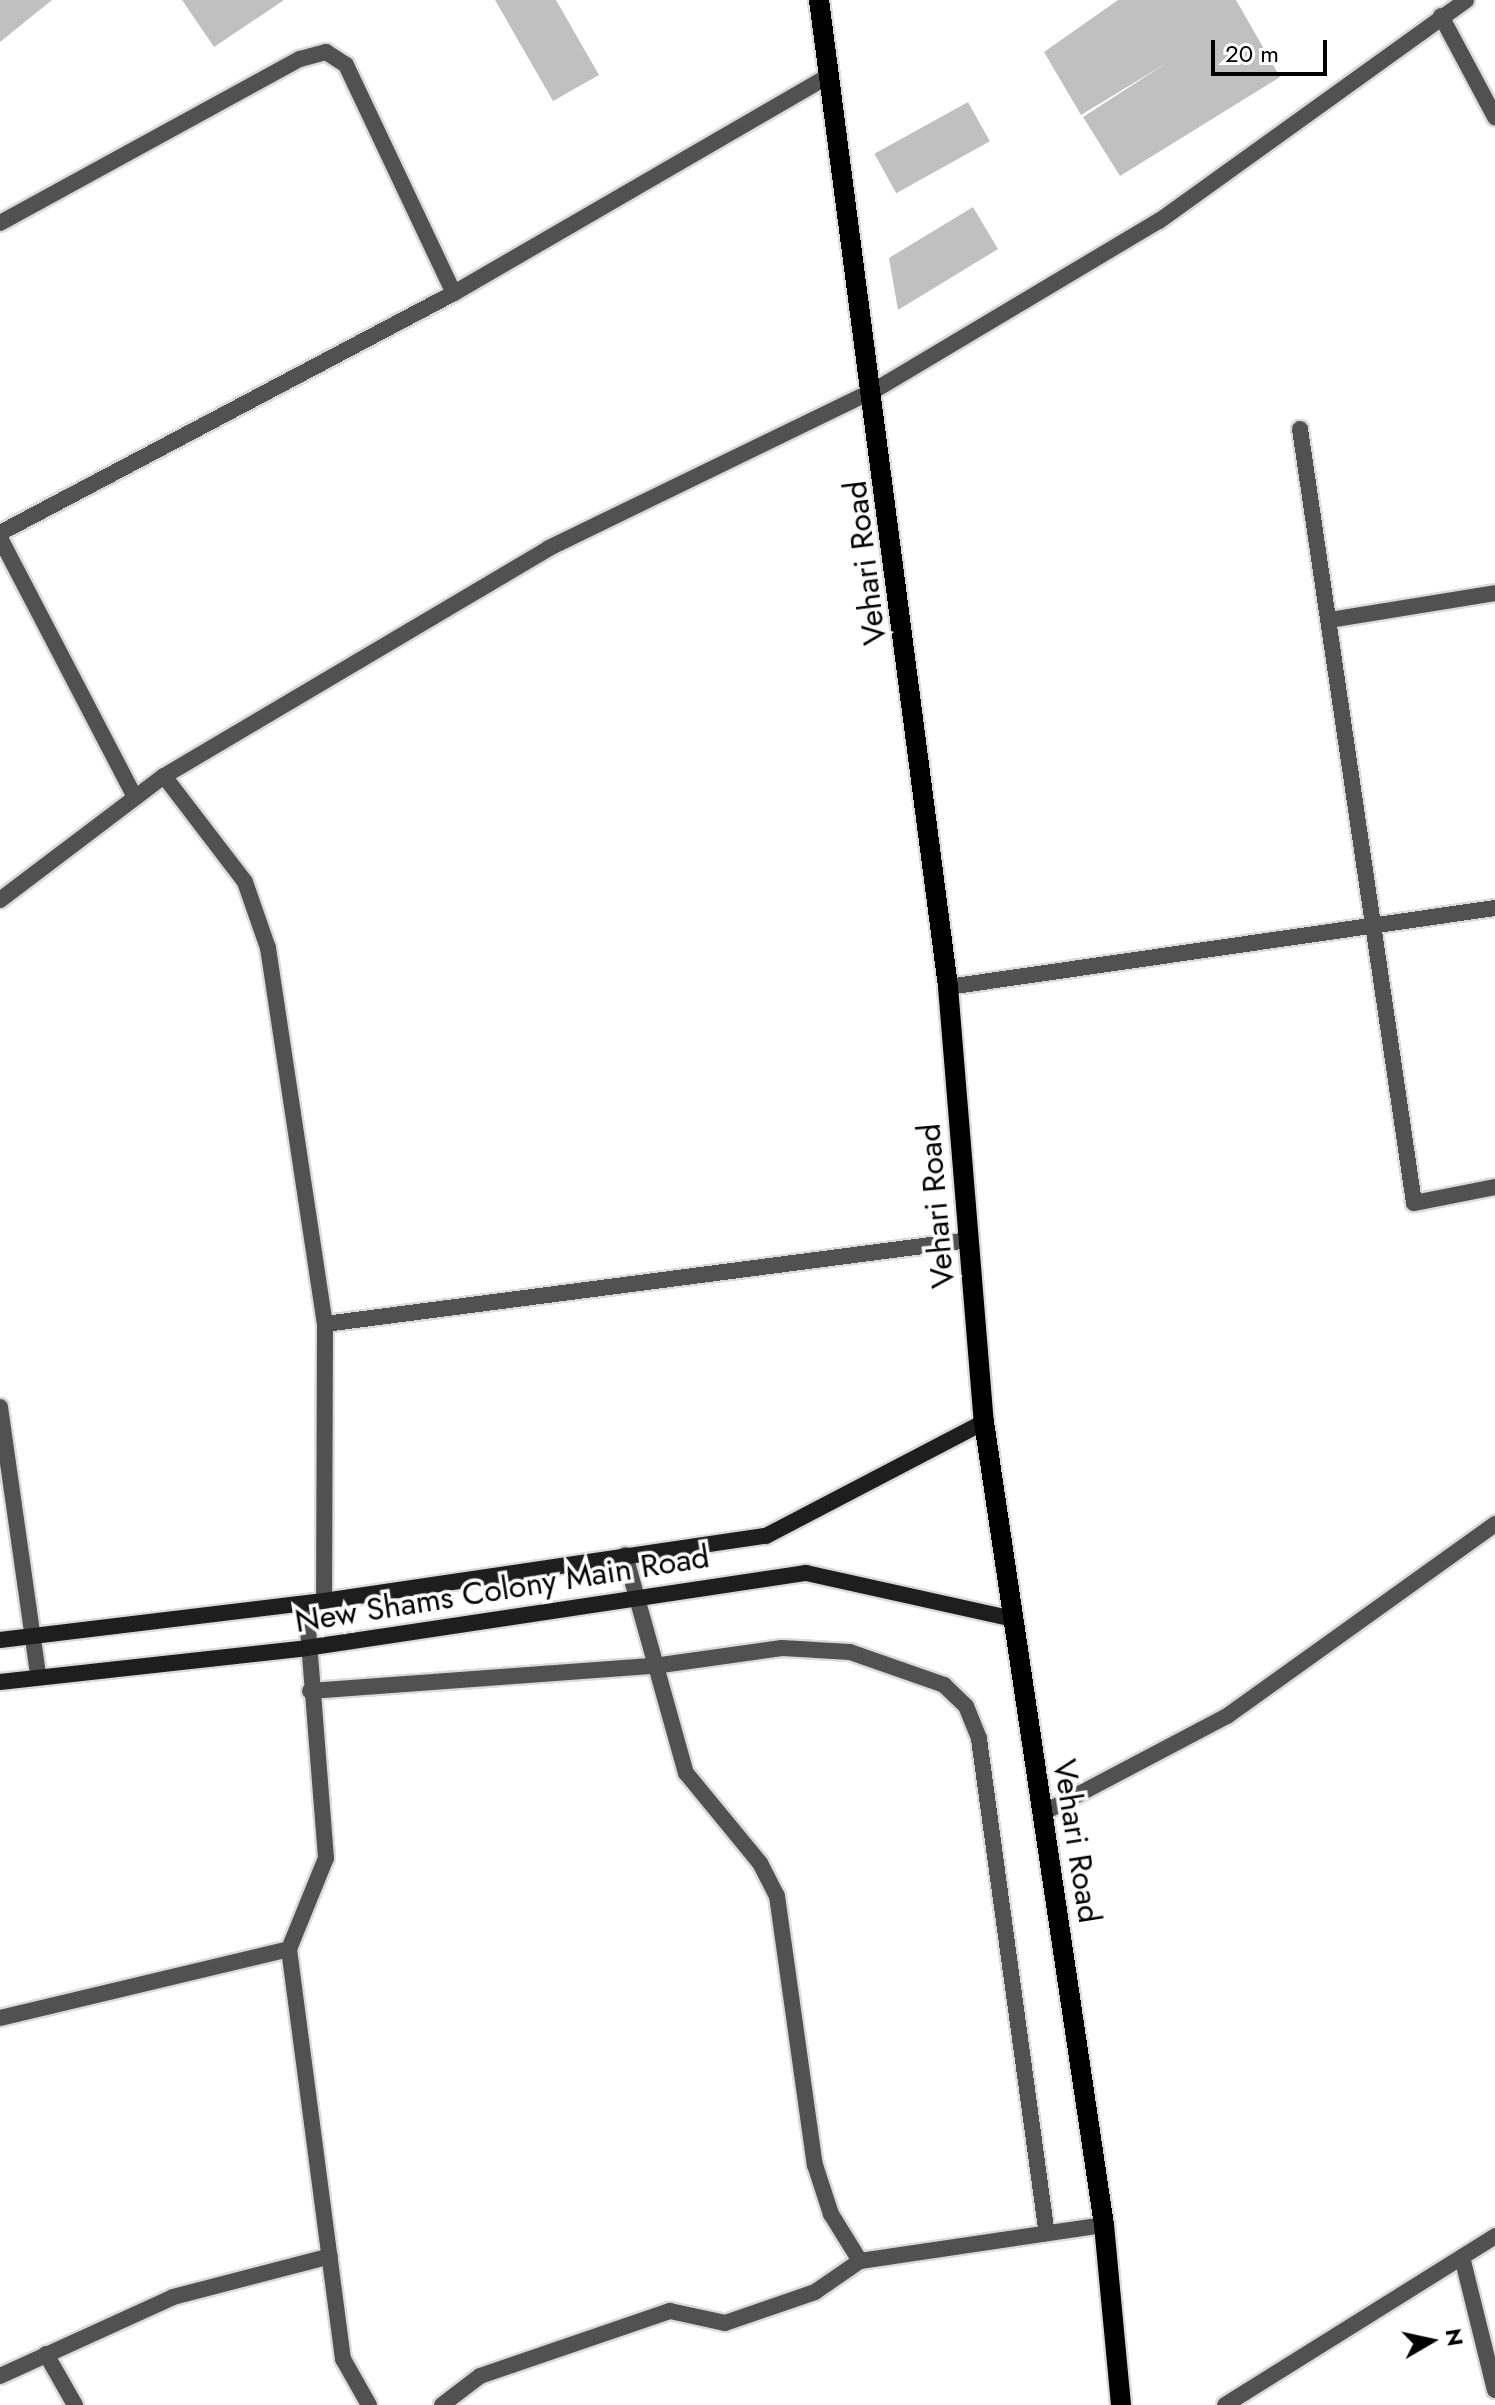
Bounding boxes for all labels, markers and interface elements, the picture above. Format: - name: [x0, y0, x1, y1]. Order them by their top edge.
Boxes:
- scale bar: [1215, 24, 1331, 74]
- text: 20 m: [1225, 36, 1279, 71]
- street label: Vehari Road: [836, 479, 894, 647]
- street label: Vehari Road: [910, 1122, 962, 1290]
- street label: New Shams Colony Main Road: [292, 1537, 712, 1641]
- street label: Vehari Road: [1045, 1756, 1109, 1926]
- north arrow: [1391, 2301, 1471, 2381]
- text: N: [1438, 2326, 1472, 2348]

